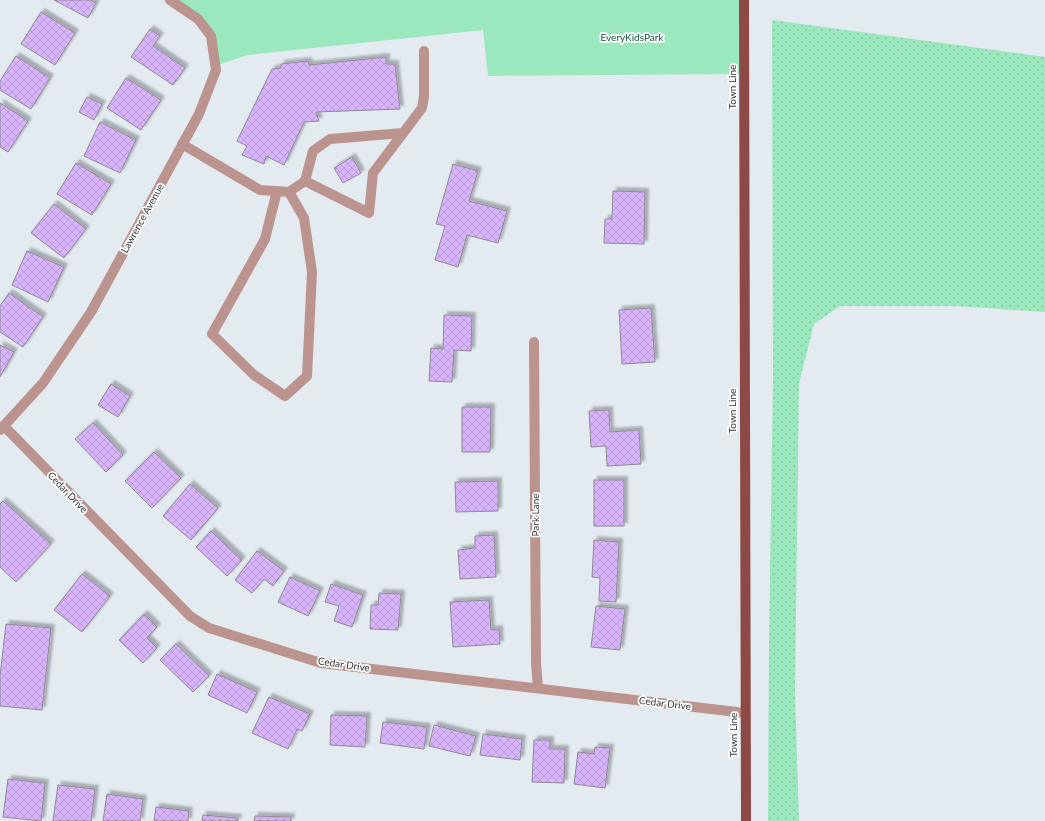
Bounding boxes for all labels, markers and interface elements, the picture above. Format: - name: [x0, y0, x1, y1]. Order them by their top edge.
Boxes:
- park label: EveryKidsPark: [601, 31, 664, 43]
- street label: Town Line: [726, 65, 738, 109]
- street label: Lawrence Avenue: [118, 181, 166, 255]
- street label: Town Line: [726, 389, 738, 433]
- street label: Cedar Drive: [46, 469, 90, 515]
- street label: Park Lane: [529, 493, 541, 537]
- street label: Cedar Drive: [317, 654, 371, 674]
- street label: Cedar Drive: [638, 694, 692, 712]
- street label: Town Line: [727, 713, 739, 757]

